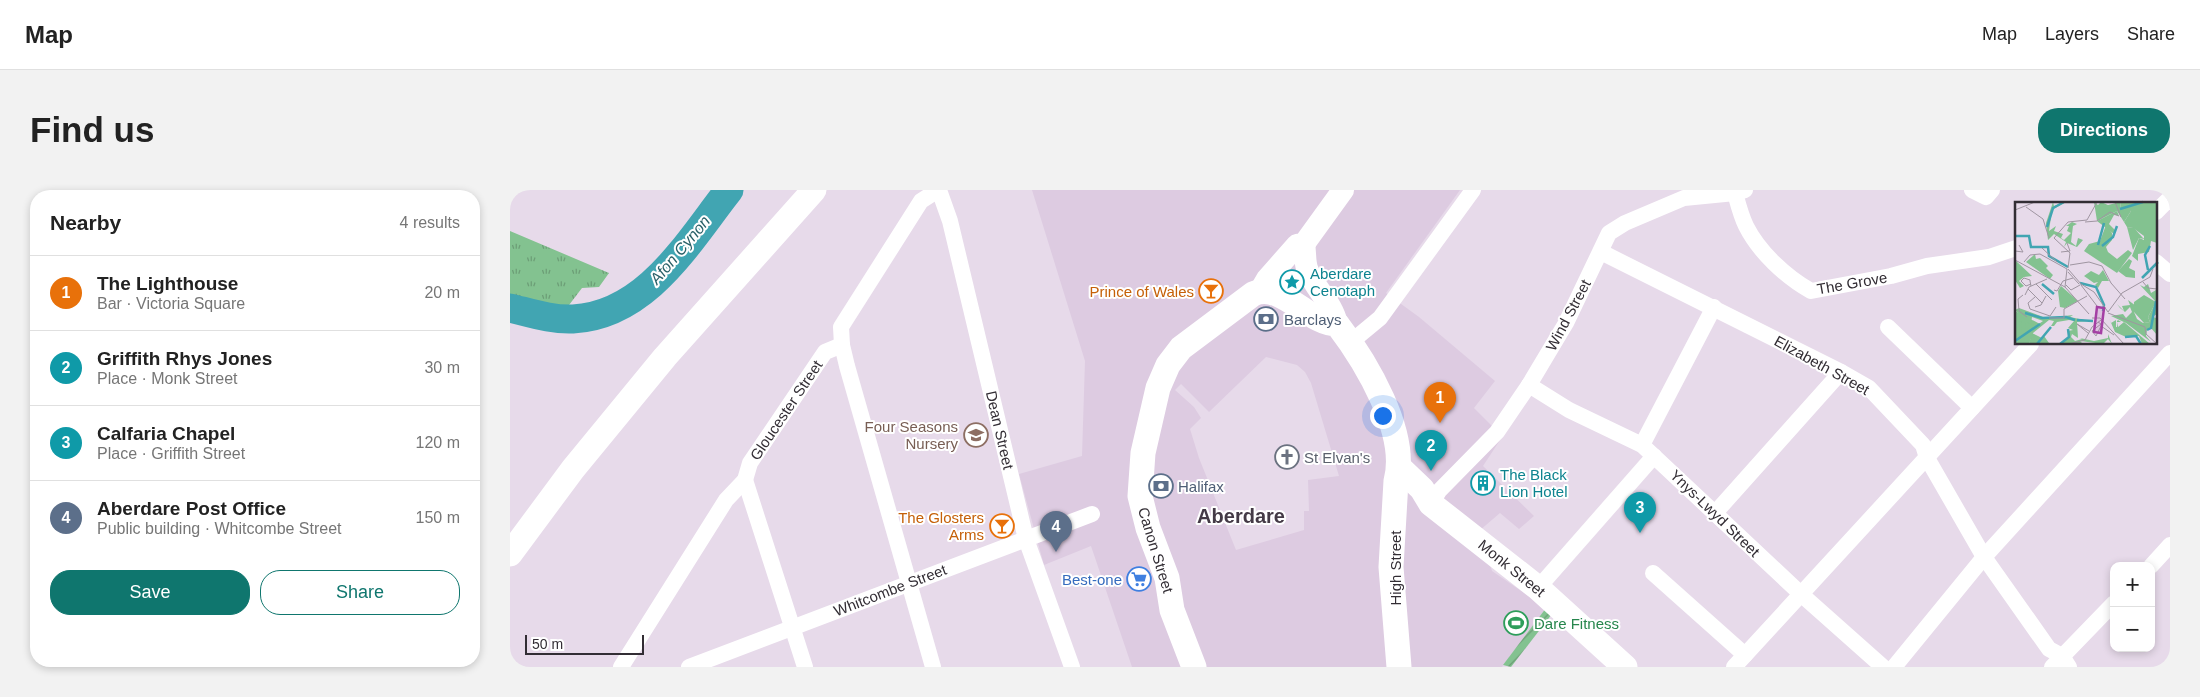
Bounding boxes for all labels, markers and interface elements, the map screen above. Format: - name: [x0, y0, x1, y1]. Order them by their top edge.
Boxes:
- text: Map: [25, 21, 73, 48]
- text: Map: [1982, 24, 2017, 44]
- text: Layers: [2045, 24, 2099, 44]
- text: Share: [2127, 24, 2175, 44]
- button: Directions: [2038, 108, 2170, 153]
- text: Find us: [30, 110, 154, 149]
- inset map: [2015, 202, 2158, 345]
- text: Nearby: [50, 211, 121, 234]
- water label: Afon Cynon: [646, 212, 713, 288]
- text: 4 results: [400, 214, 460, 231]
- place label: Aberdare Cenotaph: [1310, 265, 1375, 299]
- street label: The Grove: [1816, 268, 1888, 298]
- place icon: Aberdare Cenotaph: [1279, 269, 1305, 295]
- text: The Lighthouse: [97, 273, 238, 294]
- street label: Wind Street: [1542, 276, 1594, 354]
- bar icon: Prince of Wales: [1198, 278, 1224, 304]
- place label: Prince of Wales: [1090, 283, 1194, 300]
- text: 1: [62, 284, 70, 301]
- text: 20 m: [424, 284, 460, 301]
- text: Bar · Victoria Square: [97, 295, 245, 312]
- bank icon: Barclays: [1253, 306, 1279, 332]
- place label: Barclays: [1284, 311, 1342, 328]
- street label: Elizabeth Street: [1772, 332, 1873, 399]
- text: Griffith Rhys Jones: [97, 348, 272, 369]
- street label: Gloucester Street: [746, 356, 826, 463]
- text: 2: [62, 359, 70, 376]
- text: 30 m: [424, 359, 460, 376]
- text: Place · Monk Street: [97, 370, 238, 387]
- pin: 1: [1424, 382, 1456, 423]
- street label: Dean Street: [983, 389, 1017, 472]
- your location: [1370, 403, 1396, 429]
- place label: Four Seasons Nursery: [865, 418, 958, 452]
- school or university icon: Four Seasons Nursery: [963, 422, 989, 448]
- text: Calfaria Chapel: [97, 423, 235, 444]
- pin: 2: [1415, 430, 1447, 471]
- text: 3: [62, 434, 70, 451]
- text: 120 m: [416, 434, 460, 451]
- church icon: St Elvan's: [1274, 444, 1300, 470]
- text: Place · Griffith Street: [97, 445, 245, 462]
- place label: St Elvan's: [1304, 449, 1370, 466]
- place label: The Black Lion Hotel: [1500, 466, 1568, 500]
- street label: Ynys-Lwyd Street: [1667, 466, 1764, 561]
- building icon: The Black Lion Hotel: [1470, 470, 1496, 496]
- bank icon: Halifax: [1148, 473, 1174, 499]
- place label: Halifax: [1178, 478, 1224, 495]
- pin: 3: [1624, 492, 1656, 533]
- text: Aberdare Post Office: [97, 498, 286, 519]
- street label: Canon Street: [1135, 505, 1177, 596]
- district label: Aberdare: [1197, 505, 1285, 527]
- text: 4: [62, 509, 70, 526]
- text: 150 m: [416, 509, 460, 526]
- place label: The Glosters Arms: [898, 509, 984, 543]
- pin: 4: [1040, 511, 1072, 552]
- bar icon: The Glosters Arms: [989, 513, 1015, 539]
- text: Public building · Whitcombe Street: [97, 520, 342, 537]
- street label: High Street: [1387, 530, 1404, 606]
- street label: Monk Street: [1475, 536, 1549, 601]
- street label: Whitcombe Street: [831, 560, 949, 619]
- map controls: [2110, 562, 2155, 652]
- button: +: [2110, 562, 2155, 607]
- supermarket icon: Best-one: [1126, 566, 1152, 592]
- button: Save: [50, 570, 250, 615]
- button: Share: [260, 570, 460, 615]
- place label: Best-one: [1062, 571, 1122, 588]
- button: −: [2110, 607, 2155, 652]
- sports icon: Dare Fitness: [1503, 610, 1529, 636]
- place label: Dare Fitness: [1534, 615, 1619, 632]
- scale bar: [525, 632, 644, 655]
- text: 50 m: [532, 636, 563, 652]

